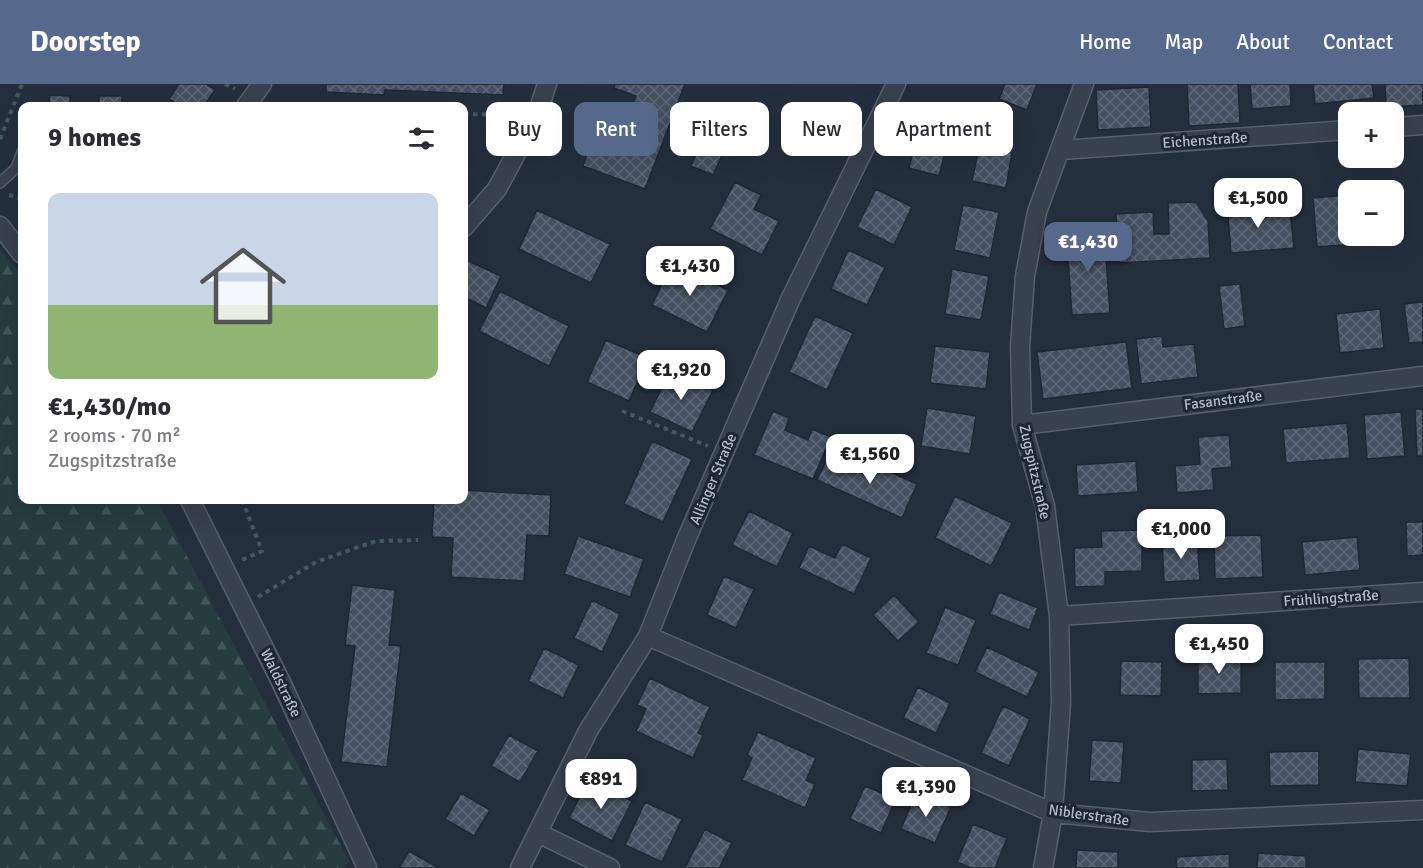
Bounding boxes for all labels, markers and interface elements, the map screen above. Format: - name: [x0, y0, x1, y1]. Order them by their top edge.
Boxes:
- text: Doorstep: [30, 25, 141, 59]
- text: Home: [1079, 29, 1132, 55]
- text: Map: [1165, 29, 1203, 55]
- text: About: [1236, 29, 1290, 55]
- text: Contact: [1323, 29, 1393, 55]
- chip: Buy: [486, 102, 562, 156]
- chip: Rent: [574, 102, 658, 156]
- chip: Filters: [670, 102, 769, 156]
- chip: New: [781, 102, 862, 156]
- chip: Apartment: [874, 102, 1013, 156]
- map controls: [1338, 102, 1404, 246]
- button: +: [1338, 102, 1404, 168]
- text: 9 homes: [48, 122, 141, 154]
- icon: filters: [405, 122, 438, 155]
- street label: Eichenstraße: [1162, 128, 1248, 152]
- pin: €1,500: [1209, 178, 1307, 229]
- button: −: [1338, 180, 1404, 246]
- text: €1,500: [1228, 185, 1288, 210]
- pin: €1,430: [1039, 222, 1137, 273]
- text: €1,430: [1058, 229, 1118, 254]
- icon: home: [189, 232, 297, 340]
- pin: €1,430: [641, 246, 739, 297]
- text: €1,430: [660, 253, 720, 278]
- pin: €1,920: [632, 350, 730, 401]
- text: €1,920: [651, 357, 711, 382]
- street label: Fasanstraße: [1183, 386, 1263, 414]
- text: €1,430/mo: [48, 391, 171, 423]
- text: 2 rooms · 70 m²: [48, 423, 181, 448]
- street label: Zugspitzstraße: [1015, 423, 1055, 521]
- street label: Allinger Straße: [686, 431, 740, 527]
- pin: €1,560: [821, 434, 919, 485]
- text: €1,560: [840, 441, 900, 466]
- text: Zugspitzstraße: [48, 448, 177, 473]
- pin: €1,000: [1132, 509, 1230, 560]
- text: €1,000: [1151, 516, 1211, 541]
- street label: Frühlingstraße: [1283, 586, 1379, 610]
- pin: €1,450: [1170, 624, 1268, 675]
- text: €1,450: [1189, 631, 1249, 656]
- street label: Waldstraße: [257, 646, 305, 720]
- pin: €891: [565, 759, 637, 810]
- text: €891: [579, 766, 623, 791]
- pin: €1,390: [877, 767, 975, 818]
- text: €1,390: [896, 774, 956, 799]
- street label: Niblerstraße: [1048, 800, 1130, 830]

